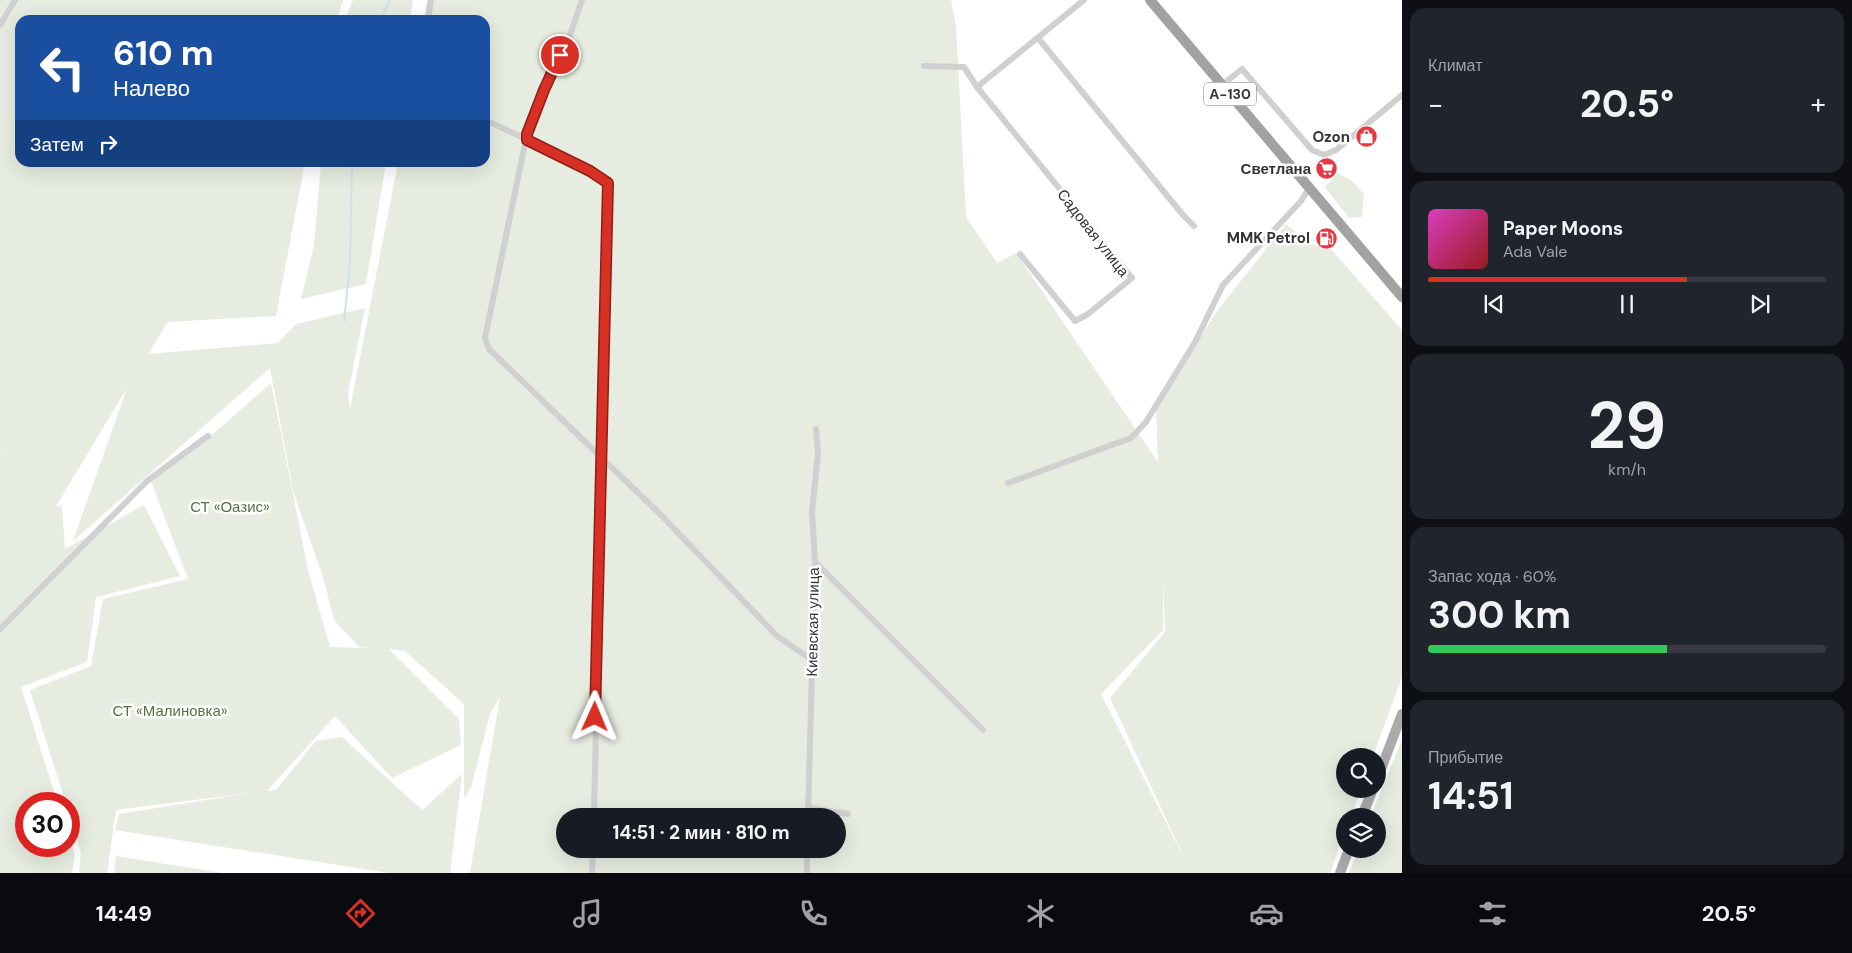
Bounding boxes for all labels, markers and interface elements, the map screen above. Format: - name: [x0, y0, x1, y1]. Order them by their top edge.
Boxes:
- text: 610 m: [113, 30, 214, 76]
- pin: [539, 34, 581, 76]
- icon: left: [30, 35, 95, 100]
- icon: arrive: [546, 41, 574, 69]
- text: Климат: [1428, 55, 1482, 76]
- text: Налево: [113, 74, 190, 103]
- text: 20.5°: [1580, 79, 1674, 129]
- road number: А-130: [1204, 82, 1256, 106]
- text: −: [1428, 86, 1443, 123]
- text: +: [1811, 86, 1826, 123]
- shop icon: Ozon: [1354, 125, 1378, 149]
- place label: Ozon: [1312, 127, 1350, 147]
- icon: right: [94, 130, 122, 158]
- text: Затем: [30, 132, 84, 157]
- supermarket icon: Светлана: [1315, 157, 1339, 181]
- place label: Светлана: [1241, 159, 1312, 179]
- street label: Садовая улица: [1053, 185, 1134, 281]
- text: Paper Moons: [1503, 216, 1623, 241]
- fuel station icon: MMK Petrol: [1314, 226, 1338, 250]
- place label: MMK Petrol: [1227, 228, 1310, 248]
- text: Ada Vale: [1503, 241, 1567, 262]
- icon: previous: [1480, 290, 1508, 318]
- icon: pause: [1613, 290, 1641, 318]
- icon: next: [1746, 290, 1774, 318]
- text: 29: [1588, 384, 1666, 468]
- text: km/h: [1608, 459, 1646, 480]
- park label: СТ «Оазис»: [190, 497, 270, 517]
- text: Запас хода · 60%: [1428, 566, 1556, 587]
- street label: Киевская улица: [802, 567, 824, 677]
- text: 300 km: [1428, 590, 1571, 640]
- position arrow: [568, 690, 620, 742]
- park label: СТ «Малиновка»: [112, 701, 228, 721]
- text: Прибытие: [1428, 747, 1503, 768]
- map controls: [1336, 748, 1386, 858]
- button: search: [1336, 748, 1386, 798]
- text: 14:51: [1428, 771, 1514, 821]
- speed limit sign: 30: [15, 792, 80, 857]
- button: layers: [1336, 808, 1386, 858]
- text: 14:51 · 2 мин · 810 m: [612, 820, 790, 845]
- icon: directions: [343, 896, 378, 931]
- icon: music: [570, 896, 605, 931]
- icon: phone: [796, 896, 831, 931]
- icon: climate: [1023, 896, 1058, 931]
- icon: car: [1249, 896, 1284, 931]
- icon: filters: [1475, 896, 1510, 931]
- text: 14:49: [96, 899, 152, 928]
- text: 20.5°: [1702, 899, 1756, 928]

